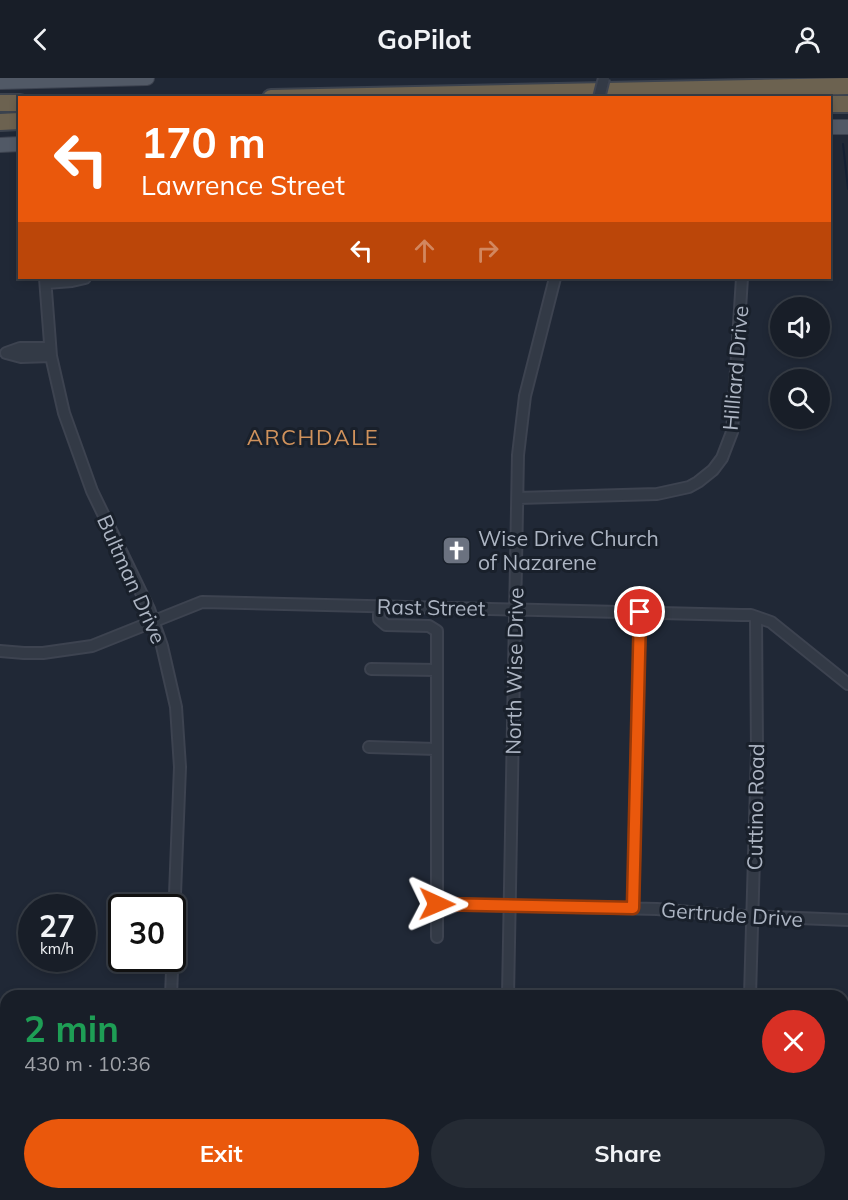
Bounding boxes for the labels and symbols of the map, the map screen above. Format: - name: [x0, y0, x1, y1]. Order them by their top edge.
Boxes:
- street label: Hilliard Drive: [717, 305, 753, 431]
- district label: ARCHDALE: [247, 423, 379, 451]
- street label: Bultman Drive: [92, 511, 172, 647]
- place label: Wise Drive Church of Nazarene: [478, 525, 659, 575]
- church icon: Wise Drive Church of Nazarene: [441, 534, 473, 566]
- pin: [614, 586, 665, 637]
- street label: North Wise Drive: [500, 587, 528, 755]
- street label: Rast Street: [377, 593, 485, 621]
- street label: Cuttino Road: [741, 743, 769, 871]
- position arrow: [405, 872, 469, 936]
- speed limit sign: 30: [108, 894, 186, 972]
- street label: Gertrude Drive: [660, 896, 804, 932]

